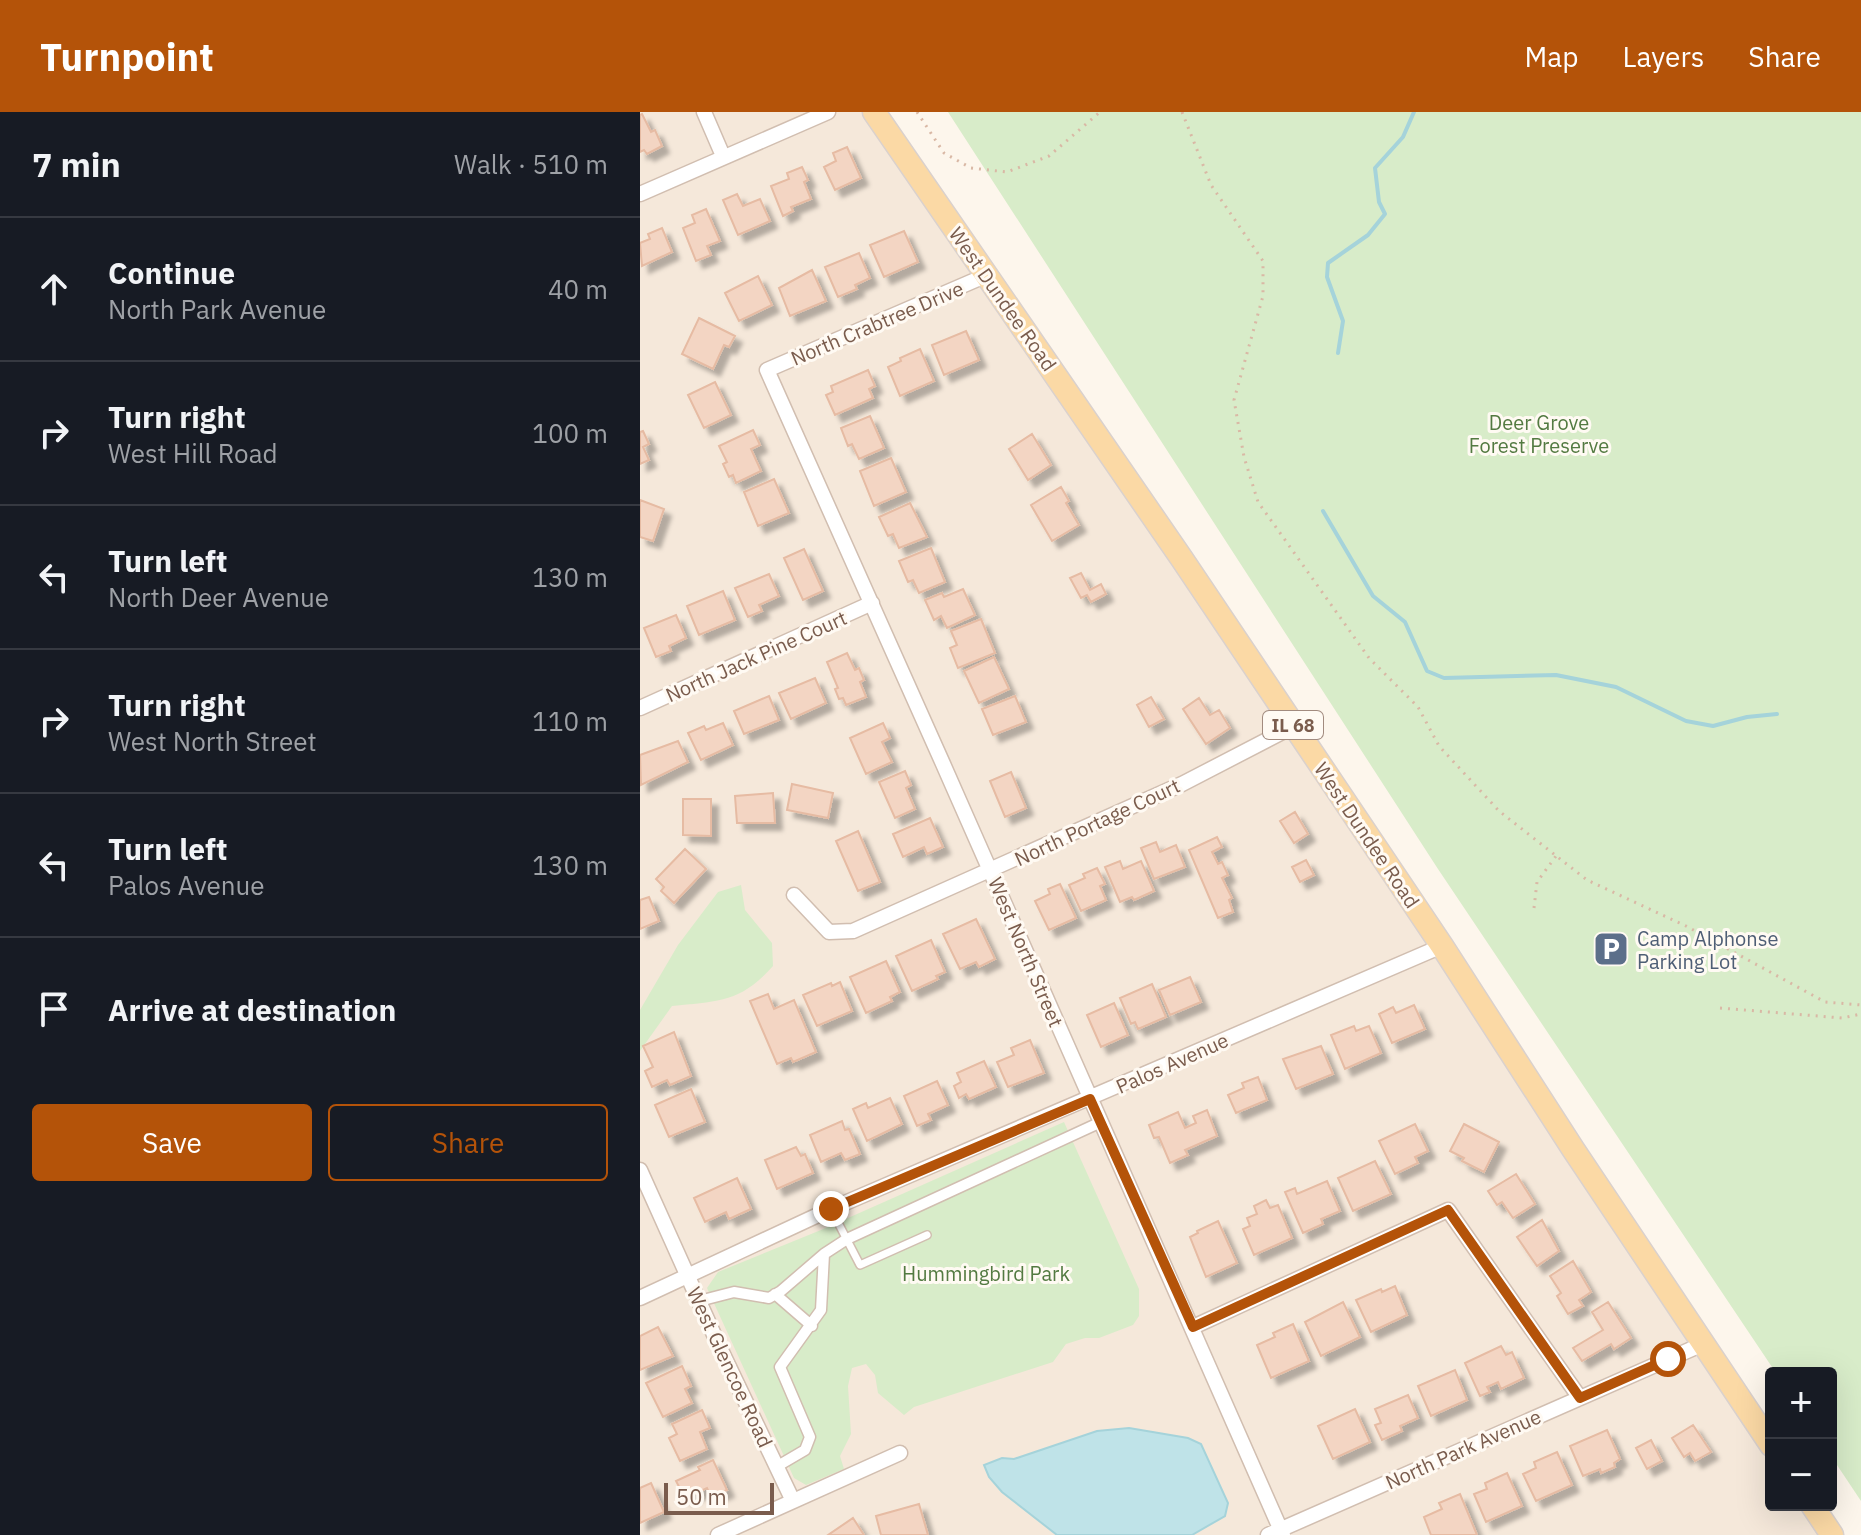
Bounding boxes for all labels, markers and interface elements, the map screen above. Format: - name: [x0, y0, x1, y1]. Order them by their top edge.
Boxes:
- text: Turnpoint: [40, 32, 214, 81]
- text: Map: [1524, 38, 1578, 75]
- text: Layers: [1622, 38, 1704, 75]
- text: Share: [1748, 38, 1821, 75]
- text: 7 min: [32, 142, 121, 186]
- text: Walk · 510 m: [454, 147, 608, 181]
- street label: West Dundee Road: [943, 222, 1063, 376]
- text: Continue: [108, 253, 235, 292]
- icon: ahead: [32, 267, 76, 311]
- text: 40 m: [548, 272, 608, 306]
- street label: North Crabtree Drive: [787, 274, 967, 372]
- text: North Park Avenue: [108, 292, 326, 326]
- text: Turn right: [108, 397, 246, 436]
- park label: Deer Grove Forest Preserve: [1469, 409, 1609, 459]
- icon: right: [32, 411, 76, 455]
- text: 100 m: [532, 416, 608, 450]
- text: West Hill Road: [108, 436, 278, 470]
- text: Turn left: [108, 541, 227, 580]
- icon: left: [32, 555, 76, 599]
- text: 130 m: [532, 560, 608, 594]
- text: North Deer Avenue: [108, 580, 329, 614]
- street label: North Jack Pine Court: [661, 604, 851, 708]
- text: Turn right: [108, 685, 246, 724]
- icon: right: [32, 699, 76, 743]
- text: 110 m: [532, 704, 608, 738]
- road number: IL 68: [1263, 711, 1323, 739]
- text: West North Street: [108, 724, 317, 758]
- street label: West Dundee Road: [1308, 757, 1426, 913]
- street label: North Portage Court: [1010, 772, 1184, 872]
- text: Turn left: [108, 829, 227, 868]
- icon: left: [32, 843, 76, 887]
- text: 130 m: [532, 848, 608, 882]
- text: Palos Avenue: [108, 868, 265, 902]
- street label: West North Street: [982, 873, 1070, 1031]
- place label: Camp Alphonse Parking Lot: [1637, 925, 1778, 975]
- parking icon: Camp Alphonse Parking Lot: [1592, 930, 1630, 968]
- icon: arrive: [32, 987, 76, 1031]
- text: Arrive at destination: [108, 990, 396, 1029]
- street label: Palos Avenue: [1111, 1026, 1233, 1100]
- button: Save: [32, 1104, 312, 1181]
- button: Share: [328, 1104, 608, 1181]
- route end: [813, 1191, 849, 1227]
- park label: Hummingbird Park: [902, 1260, 1070, 1287]
- street label: West Glencoe Road: [681, 1282, 779, 1452]
- route start: [1650, 1341, 1686, 1377]
- map controls: [1765, 1367, 1837, 1511]
- button: +: [1765, 1367, 1837, 1439]
- street label: North Park Avenue: [1381, 1403, 1545, 1495]
- button: −: [1765, 1439, 1837, 1511]
- scale bar: [664, 1479, 774, 1515]
- text: 50 m: [676, 1482, 727, 1511]

